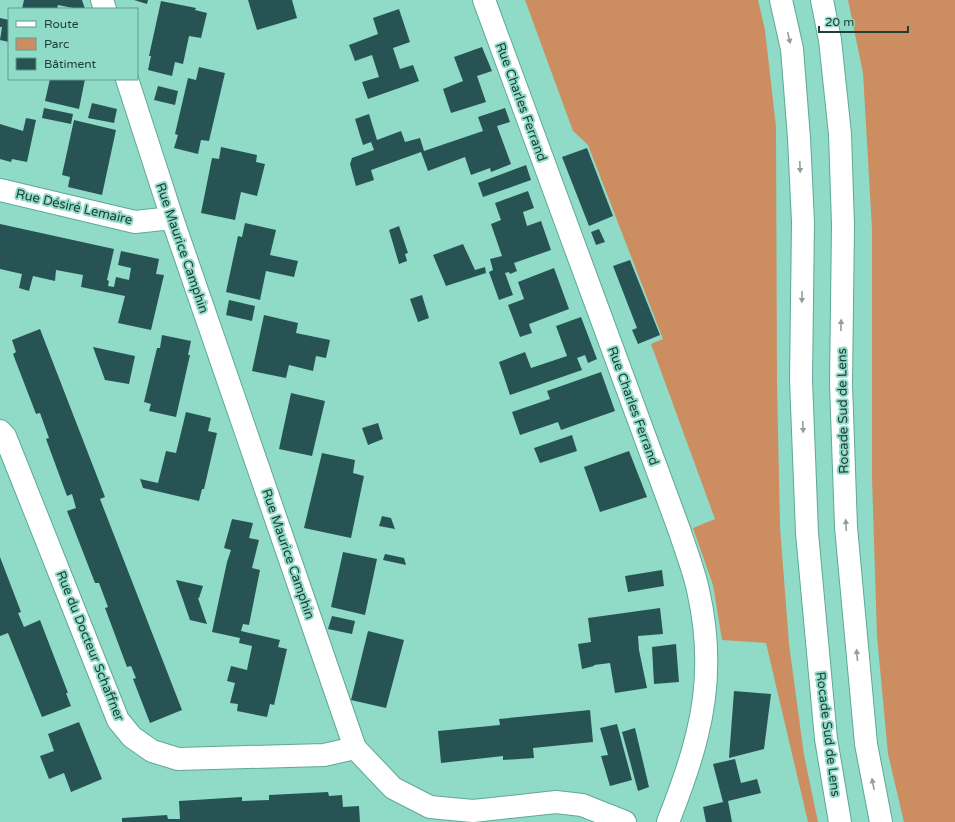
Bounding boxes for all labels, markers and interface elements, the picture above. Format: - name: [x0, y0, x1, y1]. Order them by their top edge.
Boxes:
- legend: [8, 8, 138, 80]
- scale bar: [819, 8, 908, 34]
- text: 20 m: [825, 15, 854, 29]
- text: Route: [44, 17, 79, 31]
- one-way arrow: [787, 32, 793, 44]
- text: Parc: [44, 37, 69, 51]
- street label: Rue Charles Ferrand: [492, 40, 550, 164]
- text: Bâtiment: [44, 57, 96, 71]
- one-way arrow: [797, 161, 804, 173]
- street label: Rue Maurice Camphin: [152, 181, 212, 315]
- street label: Rue Désiré Lemaire: [14, 186, 134, 228]
- one-way arrow: [799, 291, 805, 304]
- one-way arrow: [838, 319, 845, 331]
- street label: Rue Charles Ferrand: [604, 344, 662, 468]
- street label: Rocade Sud de Lens: [834, 348, 852, 474]
- one-way arrow: [800, 421, 806, 434]
- street label: Rue Maurice Camphin: [258, 487, 318, 621]
- one-way arrow: [843, 518, 849, 531]
- street label: Rue du Docteur Schaffner: [53, 569, 128, 723]
- one-way arrow: [854, 649, 860, 661]
- street label: Rocade Sud de Lens: [812, 671, 844, 797]
- one-way arrow: [870, 778, 876, 790]

